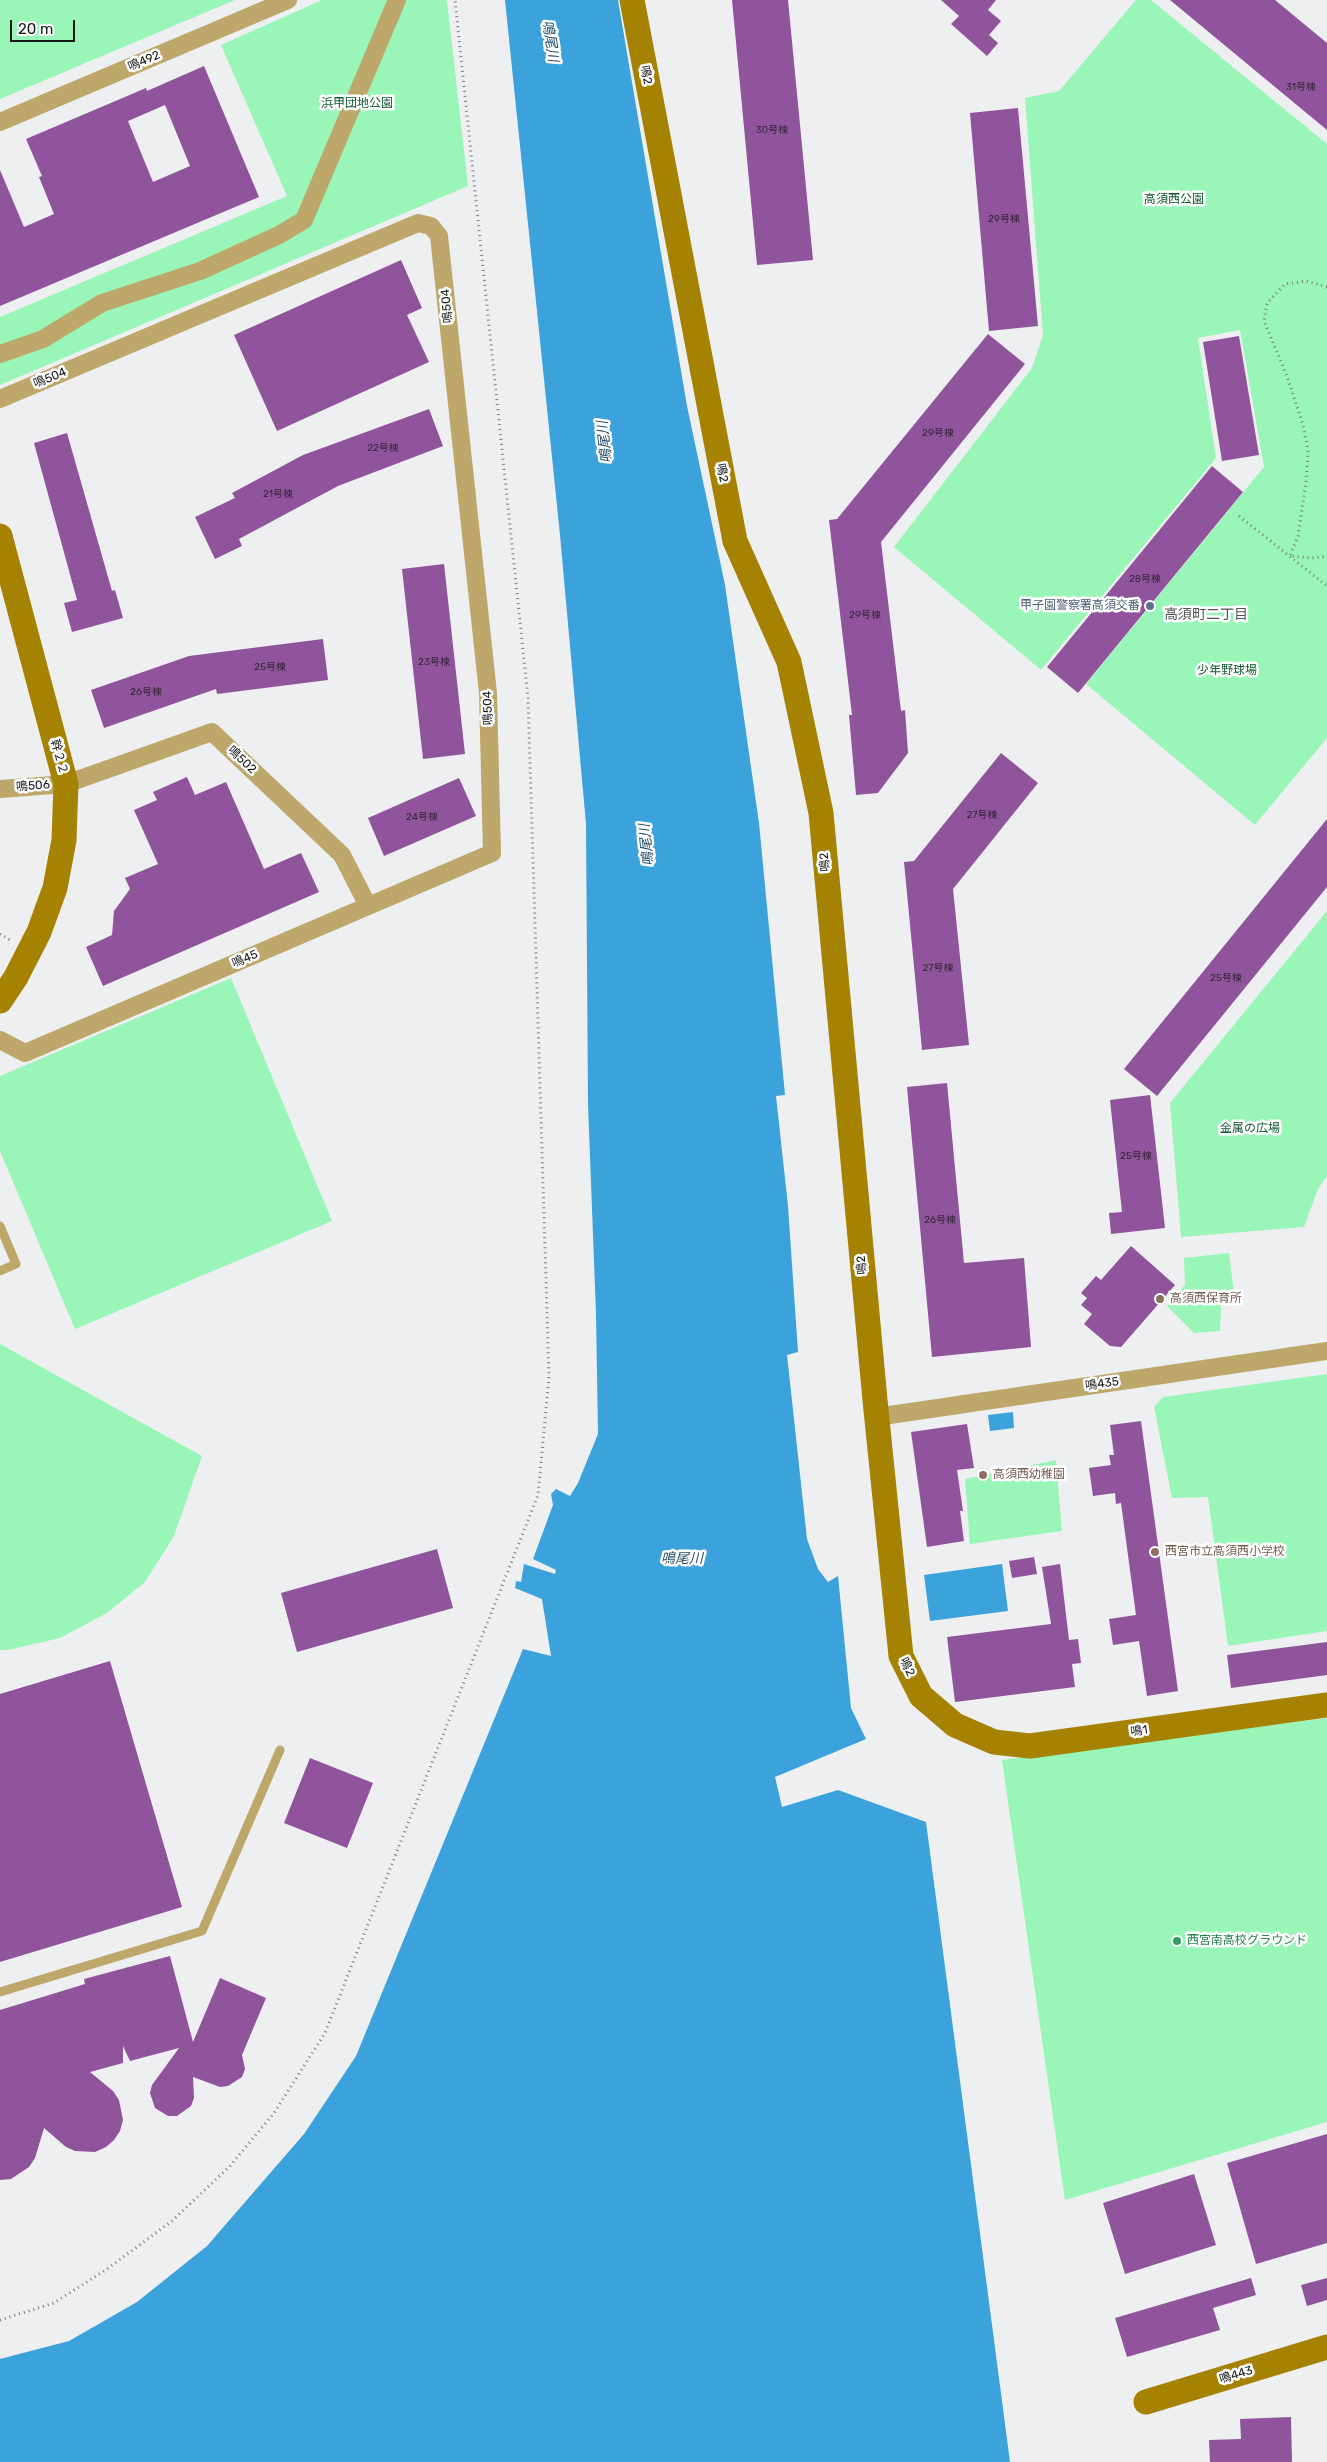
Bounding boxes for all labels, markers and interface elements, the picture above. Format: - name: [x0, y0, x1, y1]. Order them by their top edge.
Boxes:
- scale bar: [12, 10, 78, 42]
- water label: 鳴尾川: [538, 19, 562, 63]
- text: 20 m: [18, 20, 53, 38]
- street label: 鳴492: [126, 48, 162, 74]
- street label: 鳴2: [637, 64, 655, 86]
- house number: 31号棟: [1286, 81, 1316, 93]
- park label: 浜甲団地公園: [321, 97, 393, 111]
- house number: 30号棟: [756, 124, 788, 136]
- park label: 高須西公園: [1144, 193, 1204, 207]
- house number: 29号棟: [988, 213, 1020, 225]
- street label: 鳴504: [438, 288, 456, 324]
- street label: 鳴504: [31, 365, 69, 391]
- water label: 鳴尾川: [594, 420, 616, 464]
- house number: 29号棟: [922, 427, 954, 439]
- house number: 22号棟: [367, 442, 399, 454]
- street label: 鳴2: [713, 462, 731, 484]
- house number: 21号棟: [263, 488, 293, 500]
- house number: 28号棟: [1129, 573, 1161, 585]
- place label: 甲子園警察署高須交番: [1020, 599, 1140, 613]
- marker: 甲子園警察署高須交番: [1144, 600, 1156, 612]
- district label: 高須町二丁目: [1164, 607, 1248, 623]
- house number: 29号棟: [849, 609, 881, 621]
- house number: 23号棟: [418, 656, 450, 668]
- house number: 25号棟: [254, 661, 286, 673]
- park label: 少年野球場: [1197, 664, 1257, 678]
- house number: 26号棟: [130, 686, 162, 698]
- street label: 鳴504: [480, 691, 496, 725]
- street label: 幹２２: [47, 738, 71, 776]
- street label: 鳴502: [225, 743, 259, 777]
- street label: 鳴506: [16, 778, 50, 794]
- house number: 27号棟: [967, 809, 997, 821]
- house number: 24号棟: [406, 811, 438, 823]
- water label: 鳴尾川: [636, 823, 658, 867]
- street label: 鳴2: [817, 852, 833, 872]
- street label: 鳴45: [230, 947, 260, 971]
- house number: 27号棟: [923, 962, 953, 974]
- house number: 25号棟: [1210, 972, 1242, 984]
- park label: 金属の広場: [1220, 1122, 1280, 1136]
- house number: 25号棟: [1120, 1150, 1152, 1162]
- house number: 26号棟: [924, 1214, 956, 1226]
- street label: 鳴2: [854, 1255, 870, 1275]
- place label: 高須西保育所: [1170, 1292, 1242, 1306]
- marker: 高須西保育所: [1154, 1293, 1166, 1305]
- street label: 鳴435: [1084, 1375, 1120, 1393]
- place label: 高須西幼稚園: [993, 1468, 1065, 1482]
- marker: 高須西幼稚園: [977, 1469, 989, 1481]
- place label: 西宮市立高須西小学校: [1165, 1545, 1285, 1559]
- marker: 西宮市立高須西小学校: [1149, 1546, 1161, 1558]
- water label: 鳴尾川: [661, 1551, 703, 1567]
- street label: 鳴2: [896, 1655, 918, 1679]
- street label: 鳴1: [1130, 1723, 1148, 1739]
- place label: 西宮南高校グラウンド: [1187, 1934, 1307, 1948]
- marker: 西宮南高校グラウンド: [1171, 1935, 1183, 1947]
- street label: 鳴443: [1218, 2363, 1254, 2387]

